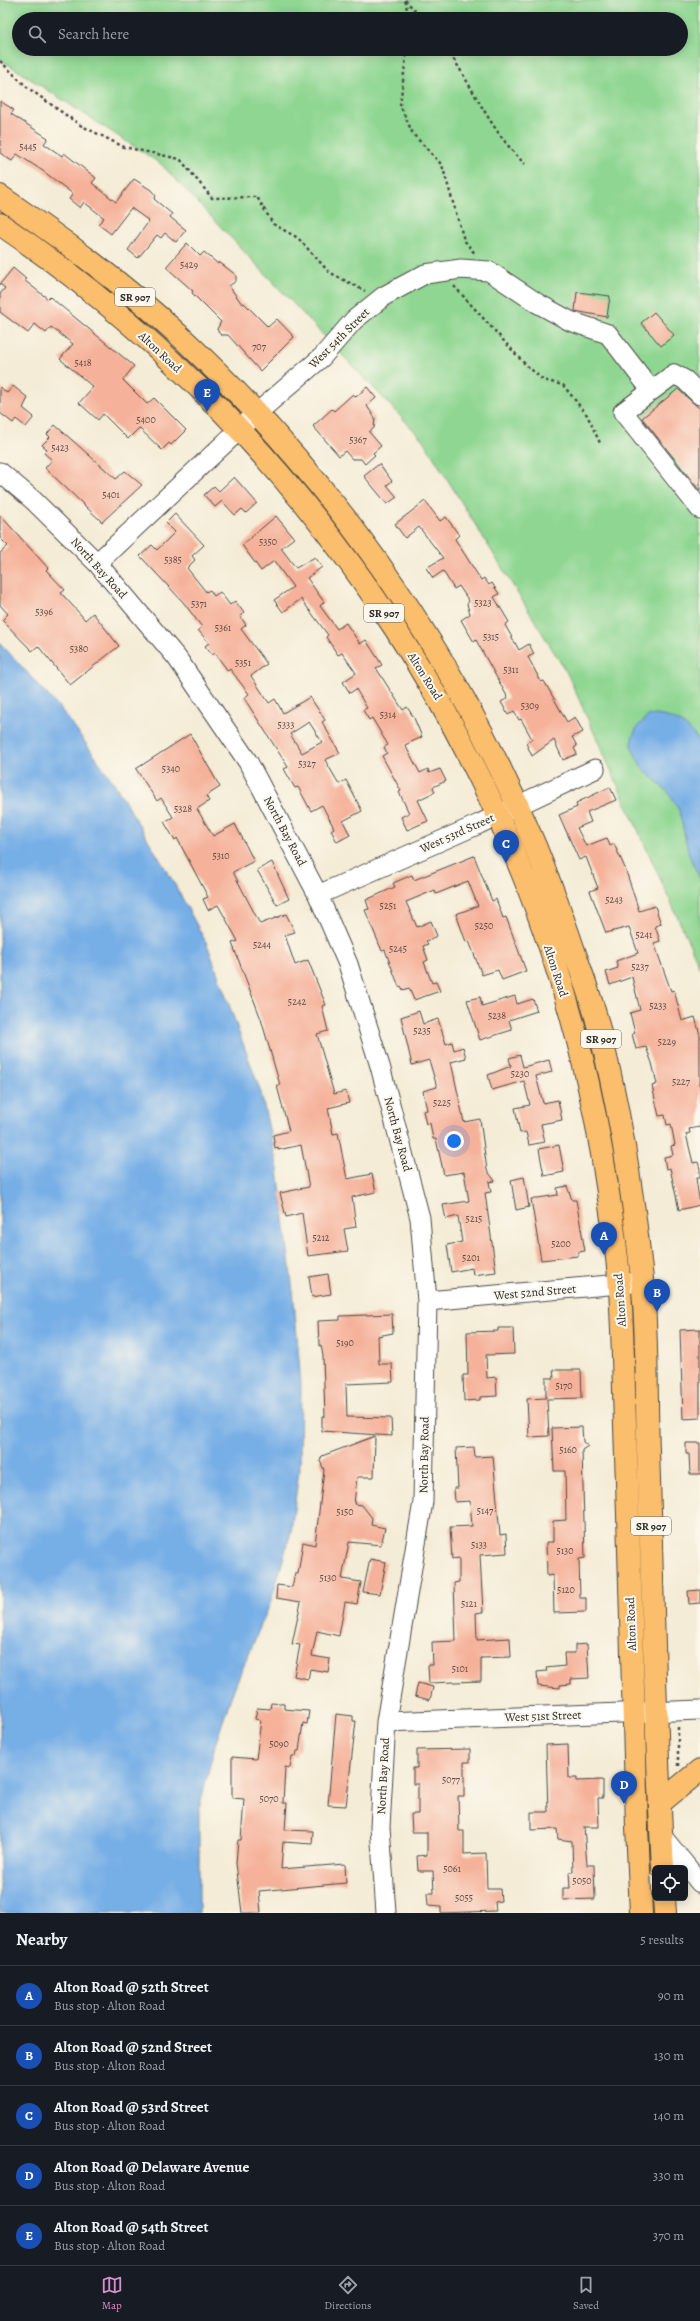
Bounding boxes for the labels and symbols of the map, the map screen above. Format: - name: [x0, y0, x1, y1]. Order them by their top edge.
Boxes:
- house number: 5445: [19, 140, 37, 153]
- house number: 5429: [180, 258, 199, 271]
- road number: SR 907: [115, 288, 155, 306]
- street label: West 54th Street: [304, 304, 373, 373]
- street label: Alton Road: [134, 327, 185, 376]
- house number: 707: [252, 340, 267, 353]
- house number: 5418: [74, 356, 92, 369]
- pin: E: [194, 379, 220, 412]
- house number: 5400: [136, 413, 156, 426]
- house number: 5367: [349, 433, 367, 446]
- house number: 5423: [51, 441, 69, 454]
- house number: 5401: [102, 488, 120, 501]
- street label: North Bay Road: [67, 534, 131, 602]
- house number: 5350: [259, 535, 277, 548]
- house number: 5385: [164, 553, 182, 566]
- house number: 5323: [474, 596, 492, 609]
- house number: 5371: [191, 597, 208, 610]
- road number: SR 907: [364, 604, 404, 622]
- house number: 5396: [35, 605, 53, 618]
- house number: 5361: [215, 621, 232, 634]
- house number: 5315: [483, 630, 499, 643]
- house number: 5380: [70, 642, 88, 655]
- street label: Alton Road: [403, 648, 446, 703]
- house number: 5351: [235, 656, 252, 669]
- house number: 5311: [503, 663, 519, 676]
- house number: 5309: [521, 699, 540, 712]
- house number: 5314: [380, 708, 397, 721]
- house number: 5333: [278, 718, 294, 731]
- house number: 5327: [298, 757, 316, 770]
- house number: 5340: [162, 762, 180, 775]
- street label: North Bay Road: [260, 793, 310, 869]
- house number: 5328: [174, 802, 192, 815]
- street label: West 53rd Street: [416, 809, 497, 857]
- pin: C: [493, 830, 519, 863]
- house number: 5310: [212, 849, 230, 862]
- house number: 5243: [605, 893, 623, 906]
- house number: 5251: [380, 899, 397, 912]
- house number: 5250: [475, 919, 493, 932]
- house number: 5241: [636, 928, 653, 941]
- house number: 5244: [253, 938, 272, 951]
- house number: 5245: [389, 942, 407, 955]
- street label: Alton Road: [540, 942, 572, 999]
- house number: 5237: [631, 960, 649, 973]
- house number: 5242: [288, 995, 306, 1008]
- house number: 5233: [649, 999, 667, 1012]
- house number: 5238: [488, 1009, 506, 1022]
- house number: 5235: [413, 1024, 431, 1037]
- road number: SR 907: [581, 1030, 621, 1048]
- house number: 5229: [658, 1035, 677, 1048]
- house number: 5230: [511, 1067, 529, 1080]
- house number: 5227: [672, 1075, 691, 1088]
- street label: North Bay Road: [380, 1095, 416, 1174]
- house number: 5225: [433, 1096, 451, 1109]
- your location: [444, 1131, 464, 1151]
- house number: 5215: [466, 1212, 482, 1225]
- pin: A: [591, 1222, 617, 1255]
- house number: 5212: [312, 1231, 330, 1244]
- house number: 5200: [551, 1237, 571, 1250]
- house number: 5201: [462, 1251, 480, 1264]
- street label: Alton Road: [610, 1272, 630, 1328]
- pin: B: [644, 1279, 670, 1312]
- street label: West 52nd Street: [492, 1280, 577, 1304]
- house number: 5190: [336, 1336, 354, 1349]
- house number: 5170: [555, 1379, 573, 1392]
- street label: North Bay Road: [415, 1416, 433, 1494]
- house number: 5160: [559, 1443, 577, 1456]
- house number: 5147: [477, 1504, 494, 1517]
- house number: 5150: [336, 1505, 354, 1518]
- road number: SR 907: [631, 1517, 671, 1535]
- house number: 5133: [471, 1538, 487, 1551]
- house number: 5130: [556, 1544, 574, 1557]
- house number: 5130: [319, 1571, 337, 1584]
- house number: 5120: [557, 1583, 575, 1596]
- street label: Alton Road: [622, 1596, 640, 1652]
- house number: 5121: [461, 1597, 478, 1610]
- house number: 5101: [452, 1662, 469, 1675]
- street label: West 51st Street: [503, 1707, 582, 1725]
- house number: 5090: [269, 1737, 289, 1750]
- street label: North Bay Road: [373, 1737, 393, 1815]
- pin: D: [611, 1771, 637, 1804]
- house number: 5077: [442, 1773, 461, 1786]
- house number: 5070: [259, 1792, 279, 1805]
- house number: 5061: [443, 1862, 461, 1875]
- house number: 5050: [572, 1874, 592, 1887]
- house number: 5055: [455, 1891, 473, 1904]

